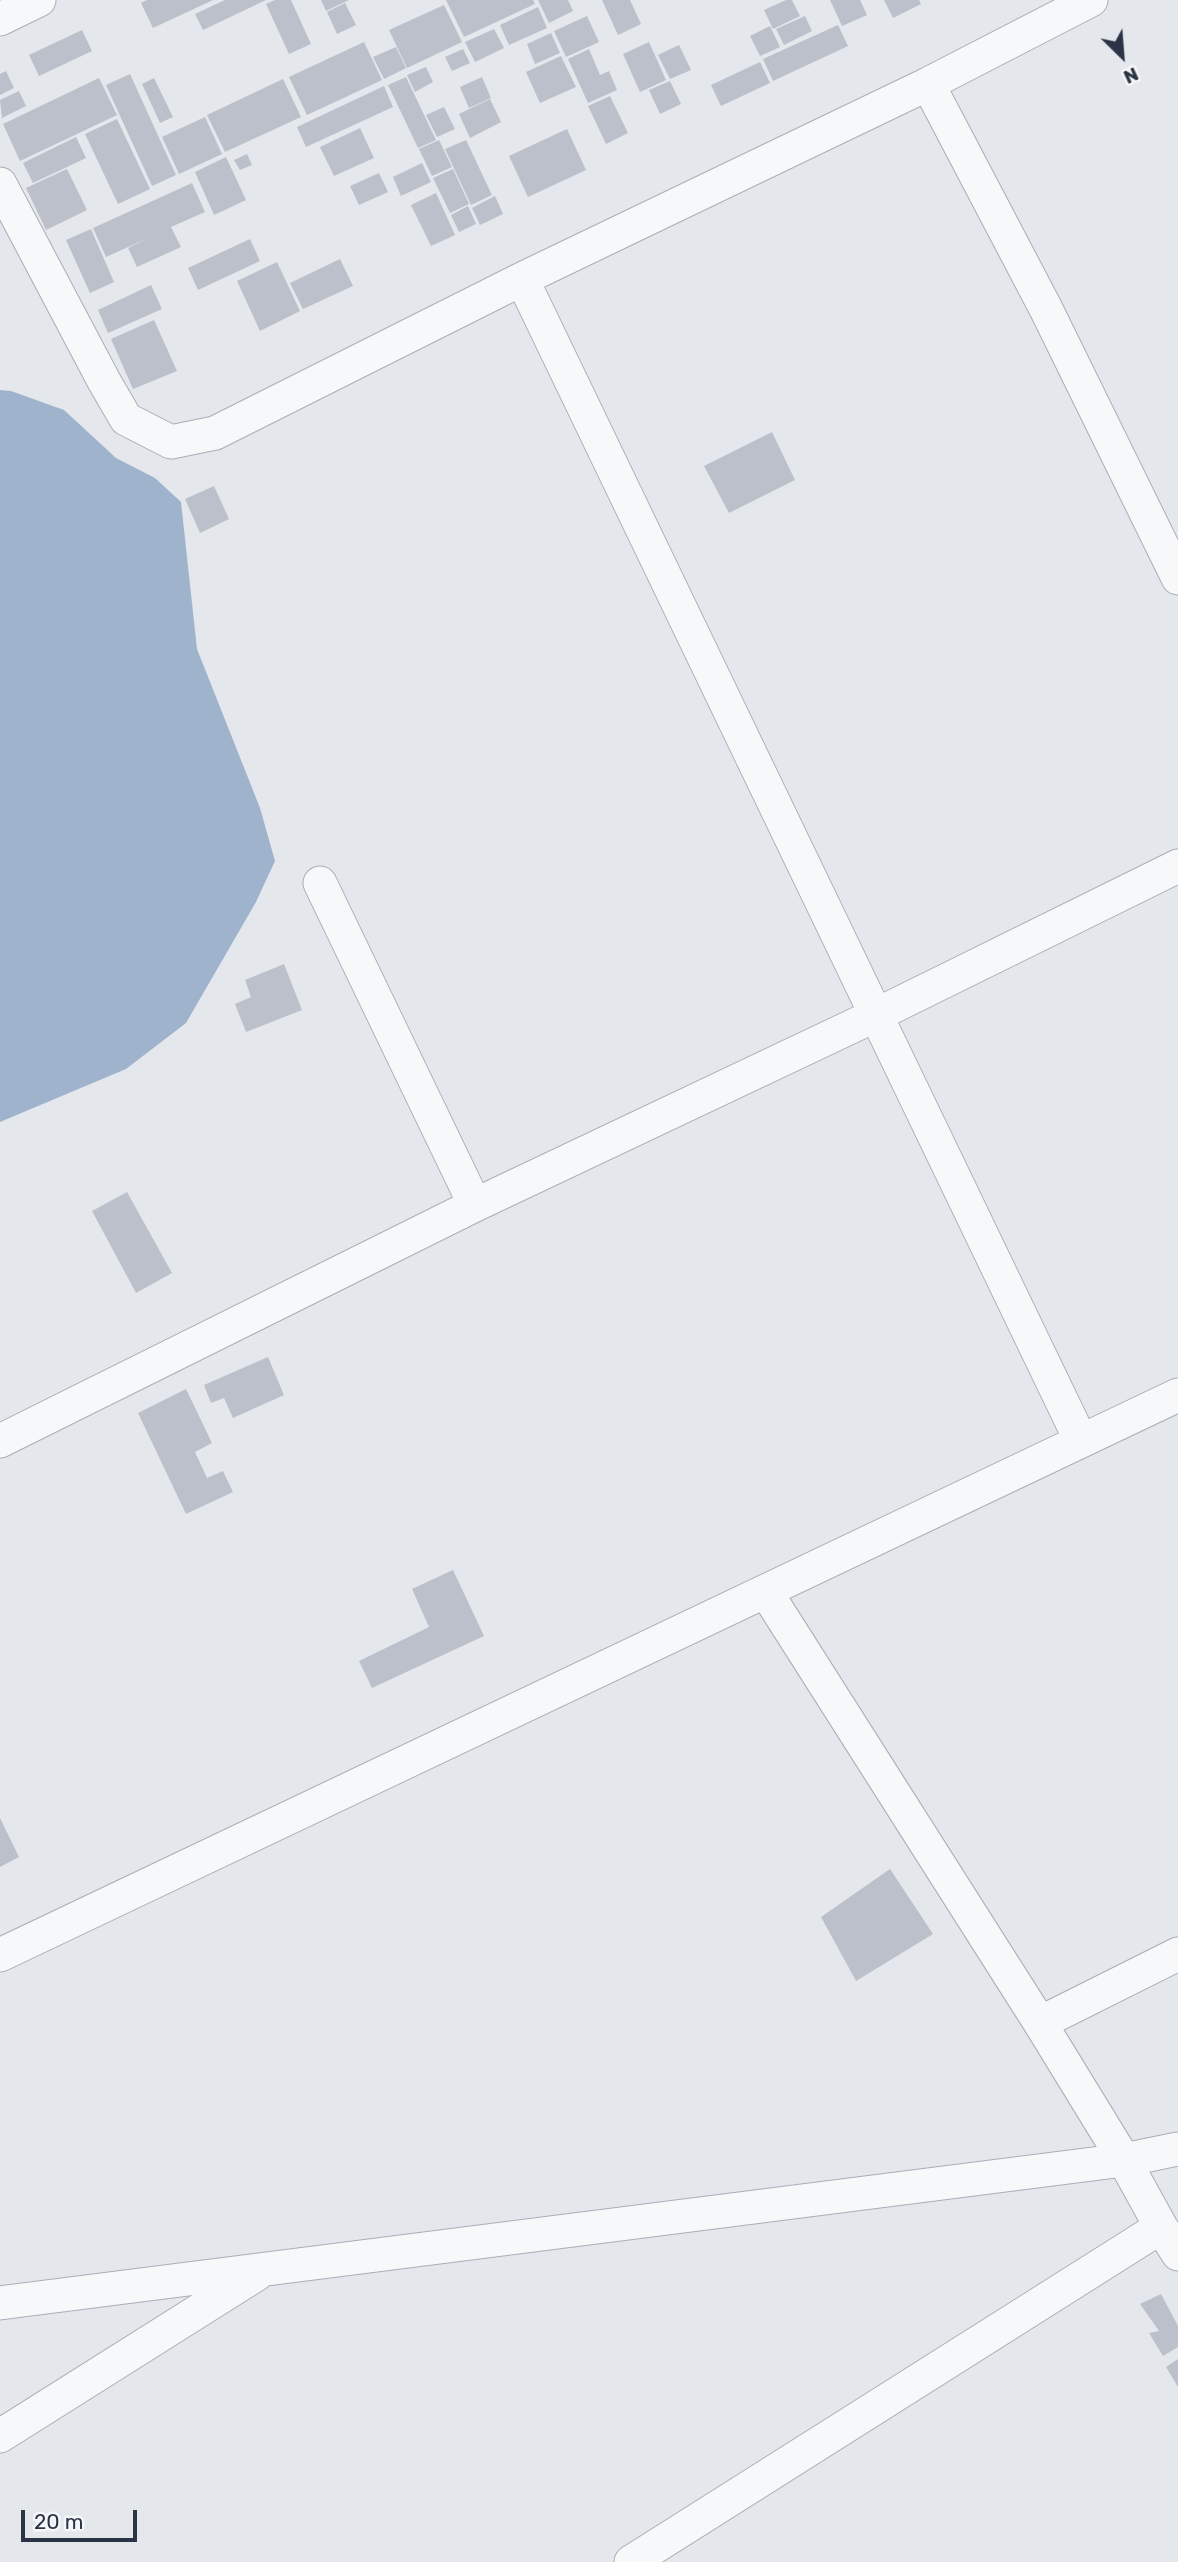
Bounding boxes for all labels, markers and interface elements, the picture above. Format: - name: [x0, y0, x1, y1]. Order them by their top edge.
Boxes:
- north arrow: [1087, 21, 1157, 91]
- text: N: [1120, 62, 1142, 89]
- scale bar: [24, 2496, 140, 2540]
- text: 20 m: [34, 2509, 83, 2534]

